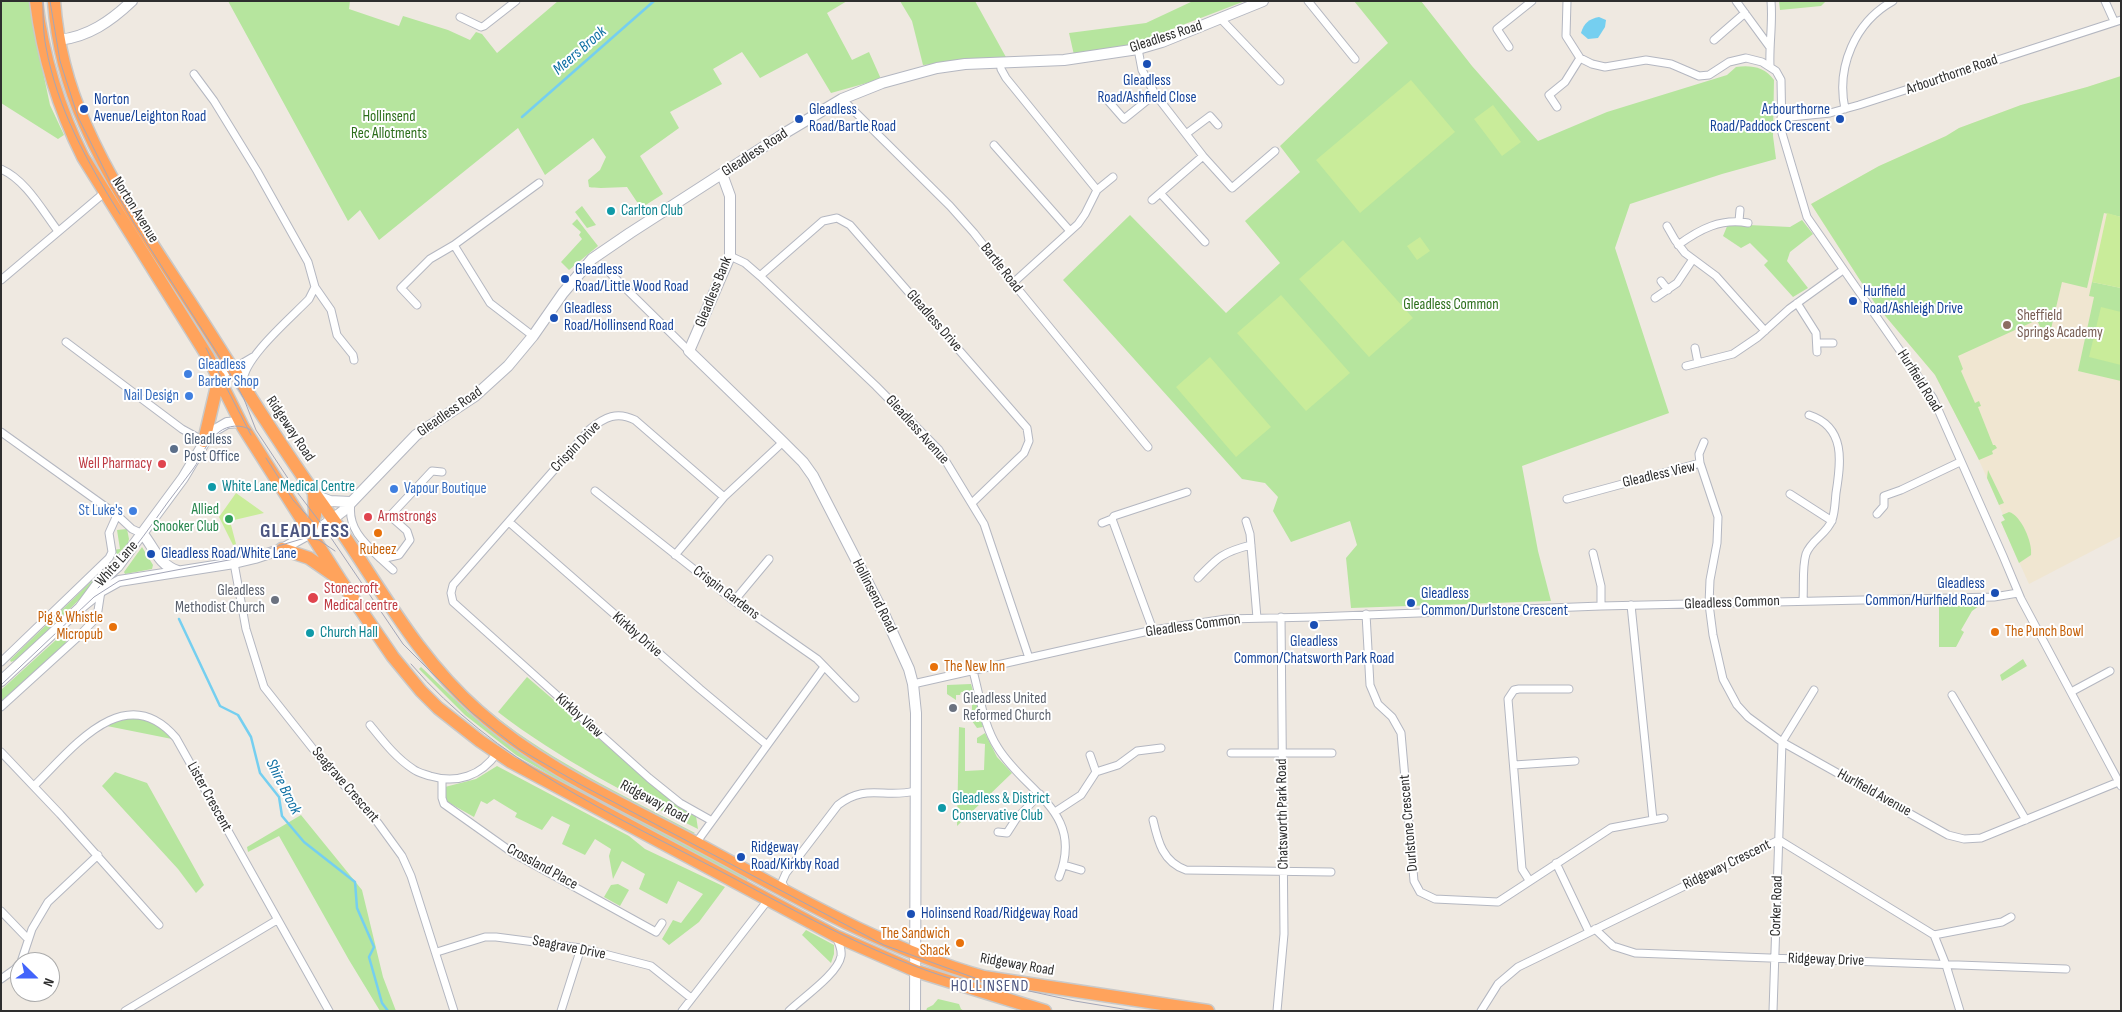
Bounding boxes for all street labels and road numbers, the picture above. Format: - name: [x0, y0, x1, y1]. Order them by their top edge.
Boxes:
- street label: Gleadless Road: [1127, 17, 1205, 57]
- street label: Arbourthorne Road: [1904, 51, 2000, 99]
- street label: Gleadless Road: [719, 125, 791, 181]
- street label: Norton Avenue: [108, 174, 162, 246]
- street label: Bartle Road: [976, 240, 1026, 296]
- street label: Gleadless Bank: [692, 254, 736, 330]
- street label: Gleadless Drive: [902, 286, 966, 356]
- street label: Hurlfield Road: [1893, 347, 1945, 415]
- street label: Gleadless Road: [414, 383, 486, 441]
- street label: Gleadless Avenue: [881, 392, 953, 468]
- street label: Ridgeway Road: [262, 393, 318, 465]
- street label: Crispin Drive: [547, 418, 605, 476]
- street label: Gleadless View: [1621, 458, 1697, 492]
- street label: White Lane: [92, 537, 142, 591]
- street label: Hollinsend Road: [848, 556, 900, 636]
- street label: Crispin Gardens: [689, 562, 763, 624]
- street label: Gleadless Common: [1684, 592, 1780, 614]
- street label: Kirkby Drive: [608, 608, 666, 662]
- street label: Gleadless Common: [1144, 610, 1242, 642]
- street label: Kirkby View: [551, 690, 607, 742]
- street label: Seagrave Crescent: [307, 744, 383, 826]
- street label: Chatsworth Park Road: [1273, 758, 1293, 870]
- street label: Lister Crescent: [183, 759, 235, 835]
- street label: Hurlfield Avenue: [1834, 765, 1914, 821]
- street label: Durlstone Crescent: [1396, 774, 1422, 872]
- street label: Ridgeway Road: [617, 776, 691, 828]
- street label: Ridgeway Crescent: [1680, 836, 1774, 894]
- street label: Crossland Place: [503, 840, 581, 894]
- street label: Corker Road: [1767, 875, 1787, 937]
- street label: Seagrave Drive: [531, 932, 607, 964]
- street label: Ridgeway Road: [979, 950, 1055, 980]
- street label: Ridgeway Drive: [1788, 950, 1864, 970]

